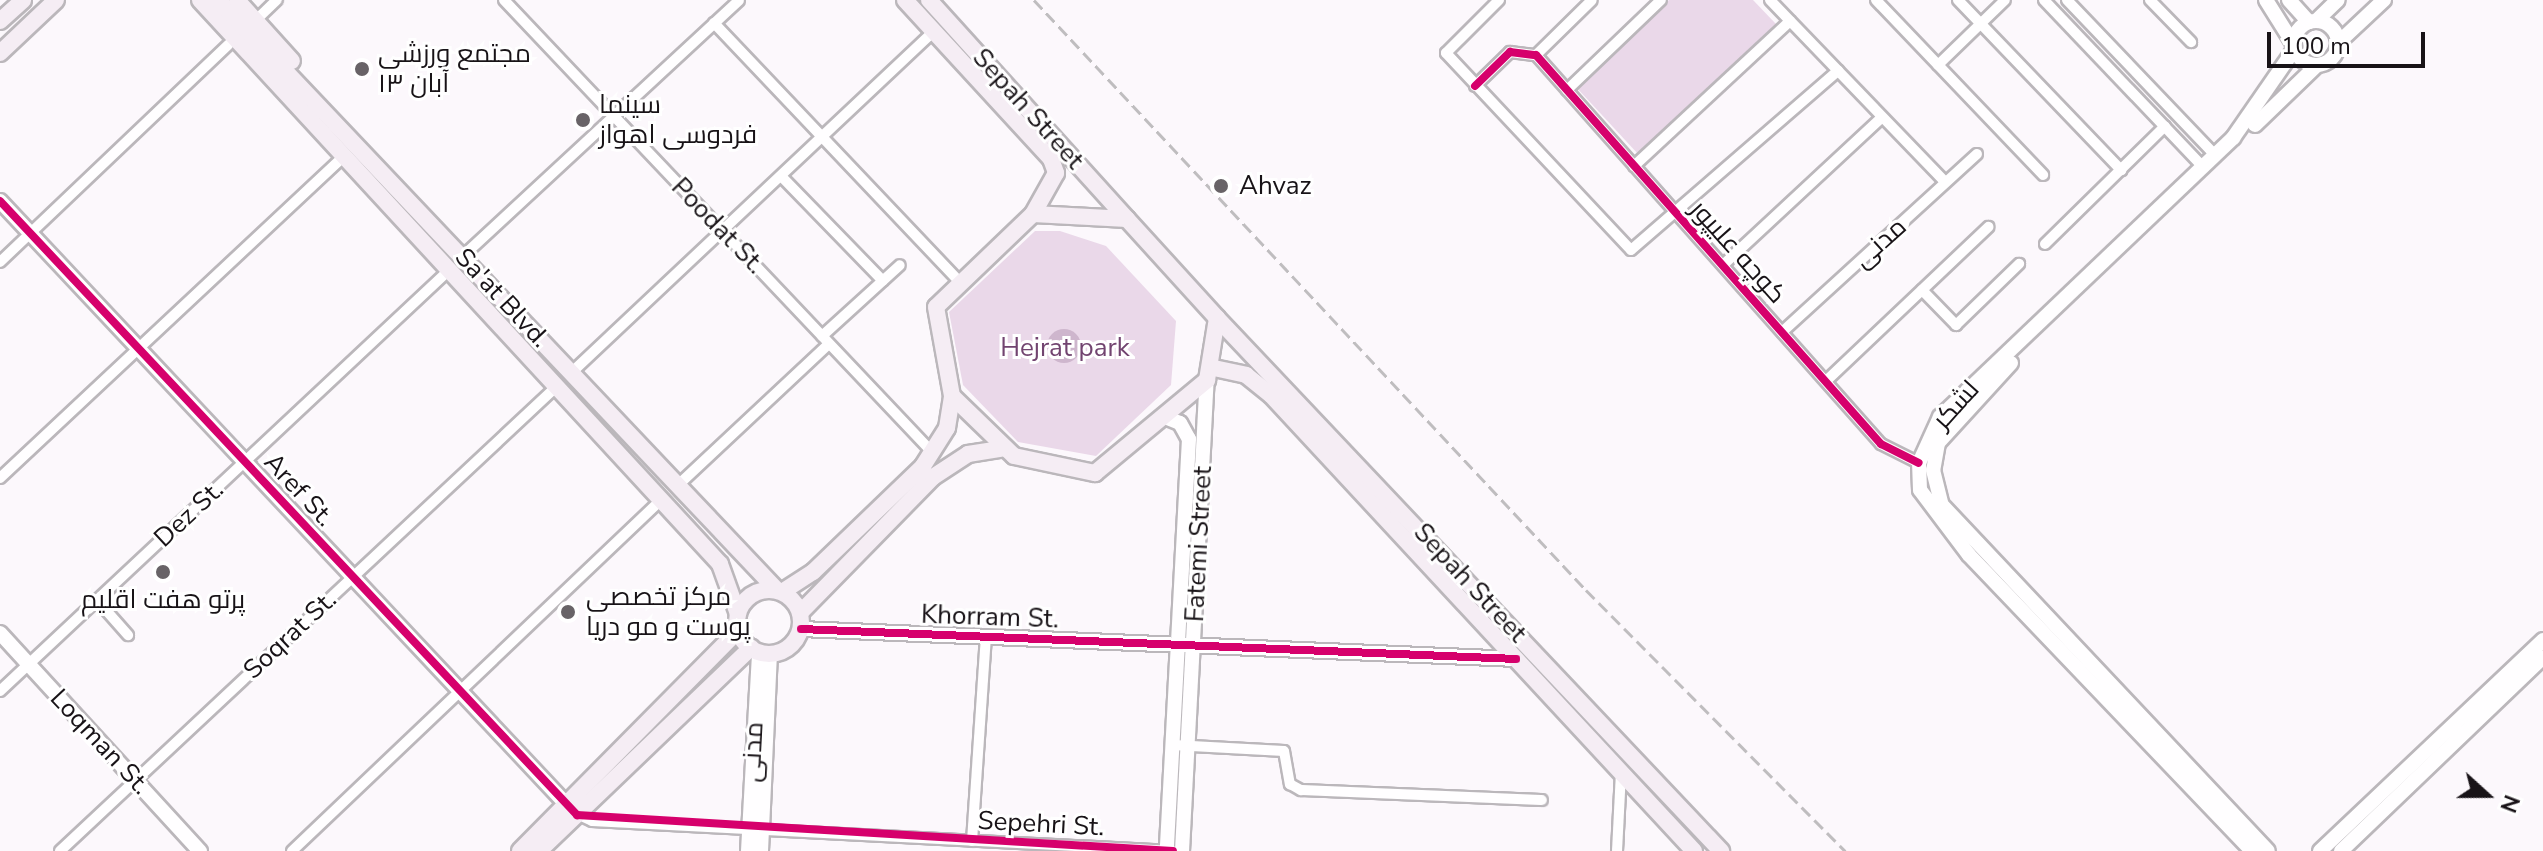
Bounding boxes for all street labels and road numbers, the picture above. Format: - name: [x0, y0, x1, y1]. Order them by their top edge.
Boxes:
- street label: Sepah Street: [966, 42, 1090, 176]
- street label: Poodat St.: [665, 172, 771, 280]
- street label: کوچه علیپور: [1684, 194, 1792, 310]
- street label: مدنی: [1847, 211, 1913, 275]
- street label: Sa'at Blvd.: [448, 242, 556, 354]
- street label: لشکر: [1926, 374, 1986, 436]
- street label: Aref St.: [257, 447, 341, 533]
- street label: Fatemi Street: [1179, 465, 1219, 623]
- street label: Dez St.: [148, 474, 230, 554]
- street label: Sepah Street: [1407, 517, 1533, 649]
- street label: Soqrat St.: [237, 584, 343, 686]
- street label: Khorram St.: [920, 599, 1060, 635]
- street label: Loqman St.: [43, 683, 157, 801]
- street label: مدنی: [736, 721, 770, 783]
- street label: Sepehri St.: [977, 805, 1105, 843]

